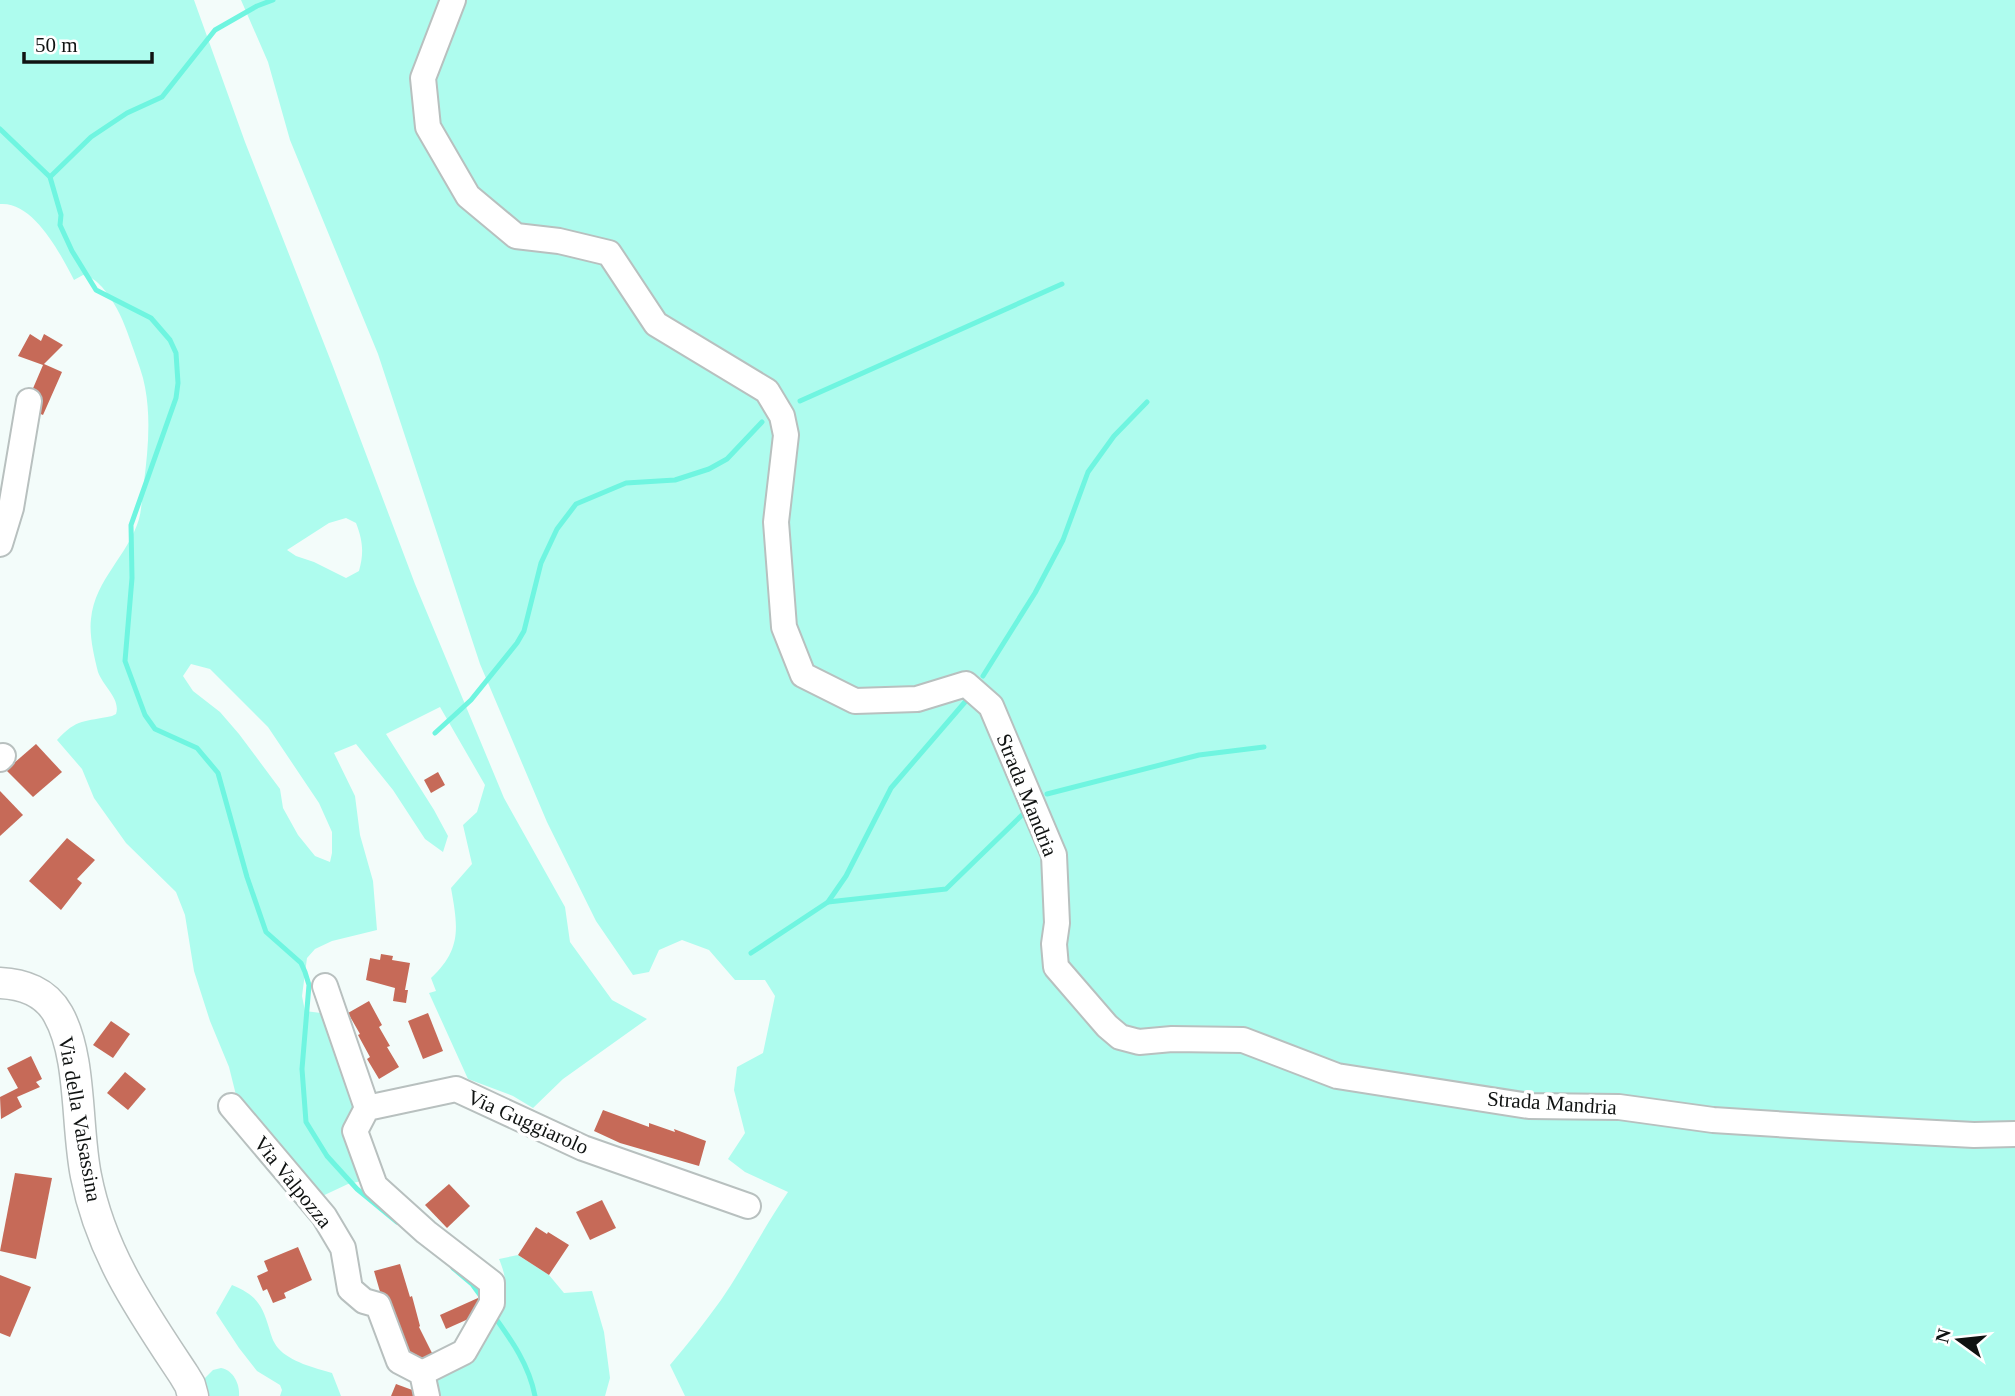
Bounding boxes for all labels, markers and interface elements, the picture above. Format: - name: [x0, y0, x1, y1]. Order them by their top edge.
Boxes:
- scale bar: [24, 21, 152, 65]
- text: 50 m: [35, 33, 78, 57]
- street label: Strada Mandria: [992, 730, 1063, 860]
- street label: Via della Valsassina: [54, 1034, 106, 1204]
- street label: Via Guggiarolo: [464, 1085, 592, 1159]
- street label: Strada Mandria: [1486, 1086, 1618, 1120]
- street label: Via Valpozza: [249, 1131, 338, 1233]
- north arrow: [1924, 1305, 1994, 1375]
- text: N: [1931, 1326, 1955, 1345]

